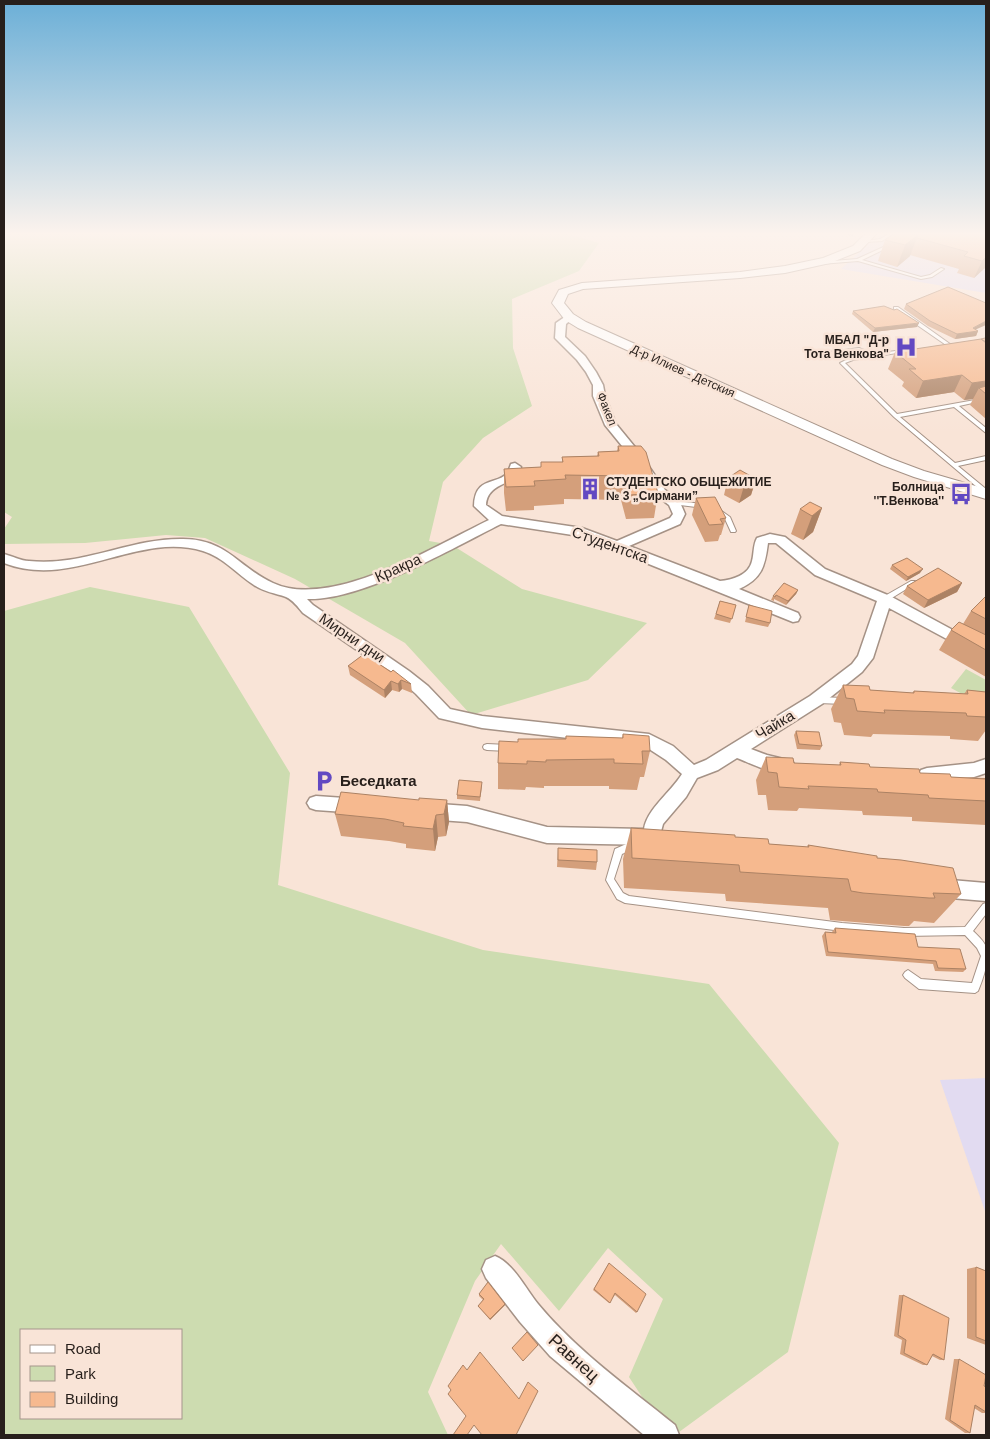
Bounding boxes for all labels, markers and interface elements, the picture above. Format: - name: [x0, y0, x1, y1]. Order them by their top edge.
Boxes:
- place label: МБАЛ "Д-р Тота Венкова": [804, 333, 889, 361]
- hospital icon: МБАЛ "Д-р Тота Венкова": [893, 334, 919, 360]
- street label: Д-р Илиев - Детския: [629, 342, 737, 400]
- street label: Факел: [594, 390, 620, 428]
- place label: СТУДЕНТСКО ОБЩЕЖИТИЕ № 3 „Сирмани”: [606, 475, 771, 503]
- building icon: СТУДЕНТСКО ОБЩЕЖИТИЕ № 3 „Сирмани”: [577, 476, 603, 502]
- place label: Болница ''Т.Венкова'': [874, 480, 944, 508]
- bus stop icon: Болница ''Т.Венкова'': [948, 481, 974, 507]
- street label: Студентска: [570, 523, 651, 566]
- street label: Кракра: [372, 550, 424, 585]
- street label: Мирни дни: [316, 609, 388, 666]
- street label: Чайка: [752, 706, 798, 743]
- parking icon: Беседката: [311, 768, 337, 794]
- place label: Беседката: [340, 772, 417, 789]
- legend: [20, 1329, 182, 1419]
- street label: Равнец: [545, 1330, 603, 1386]
- text: Road: [65, 1340, 101, 1357]
- text: Park: [65, 1365, 96, 1382]
- text: Building: [65, 1390, 118, 1407]

